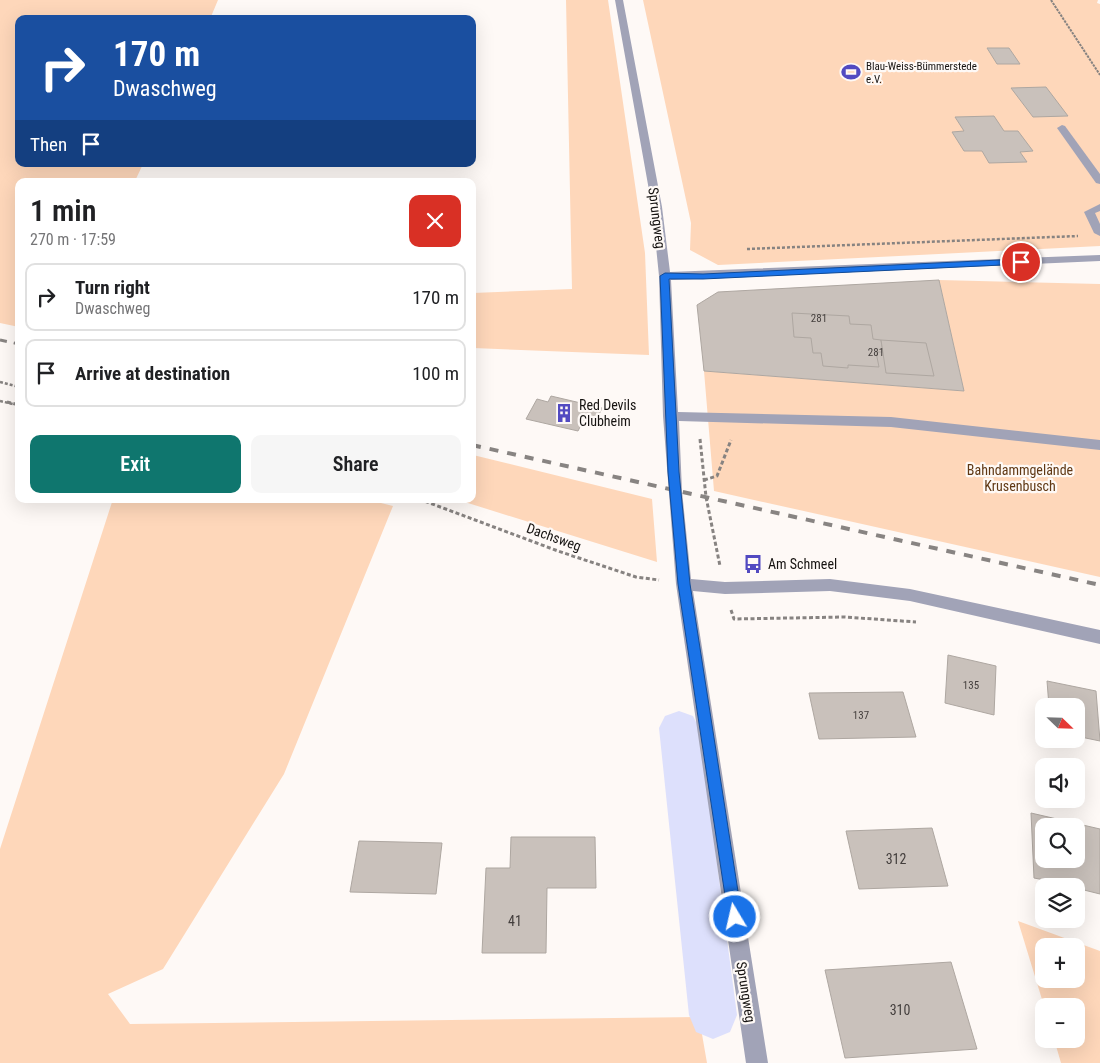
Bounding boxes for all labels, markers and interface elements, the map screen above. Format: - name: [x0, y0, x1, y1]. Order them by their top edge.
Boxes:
- text: 170 m: [113, 34, 200, 75]
- icon: right: [30, 35, 95, 100]
- place label: Blau-Weiss-Bümmerstede e.V.: [866, 60, 977, 86]
- sports icon: Blau-Weiss-Bümmerstede e.V.: [840, 61, 862, 83]
- text: Dwaschweg: [113, 76, 217, 101]
- icon: arrive: [77, 130, 105, 158]
- text: Then: [30, 133, 67, 156]
- street label: Sprungweg: [645, 187, 669, 249]
- text: 1 min: [30, 193, 96, 228]
- button: close: [409, 195, 461, 247]
- text: 270 m · 17:59: [30, 230, 116, 249]
- pin: [1000, 241, 1042, 283]
- icon: arrive: [1007, 248, 1035, 276]
- text: Turn right: [75, 276, 150, 299]
- icon: right: [32, 283, 60, 311]
- text: 170 m: [412, 286, 459, 309]
- text: Dwaschweg: [75, 299, 150, 318]
- house number: 281: [811, 312, 827, 325]
- house number: 281: [868, 346, 884, 359]
- icon: arrive: [32, 359, 60, 387]
- text: Arrive at destination: [75, 362, 230, 385]
- text: 100 m: [412, 362, 459, 385]
- place label: Red Devils Clubheim: [579, 397, 636, 429]
- building icon: Red Devils Clubheim: [553, 402, 575, 424]
- button: Exit: [30, 435, 241, 493]
- button: Share: [251, 435, 461, 493]
- park label: Bahndammgelände Krusenbusch: [967, 462, 1074, 494]
- street label: Dachsweg: [525, 520, 583, 554]
- bus stop icon: Am Schmeel: [742, 553, 764, 575]
- place label: Am Schmeel: [768, 556, 837, 572]
- house number: 135: [963, 679, 979, 692]
- north arrow: [1035, 698, 1085, 748]
- map controls: [1035, 698, 1085, 1048]
- house number: 137: [853, 709, 869, 722]
- button: sound: [1035, 758, 1085, 808]
- button: search: [1035, 818, 1085, 868]
- house number: 312: [886, 851, 906, 867]
- button: layers: [1035, 878, 1085, 928]
- position arrow: [708, 890, 760, 942]
- house number: 41: [508, 913, 522, 929]
- button: +: [1035, 938, 1085, 988]
- street label: Sprungweg: [733, 960, 759, 1024]
- button: −: [1035, 998, 1085, 1048]
- house number: 310: [890, 1002, 910, 1018]

